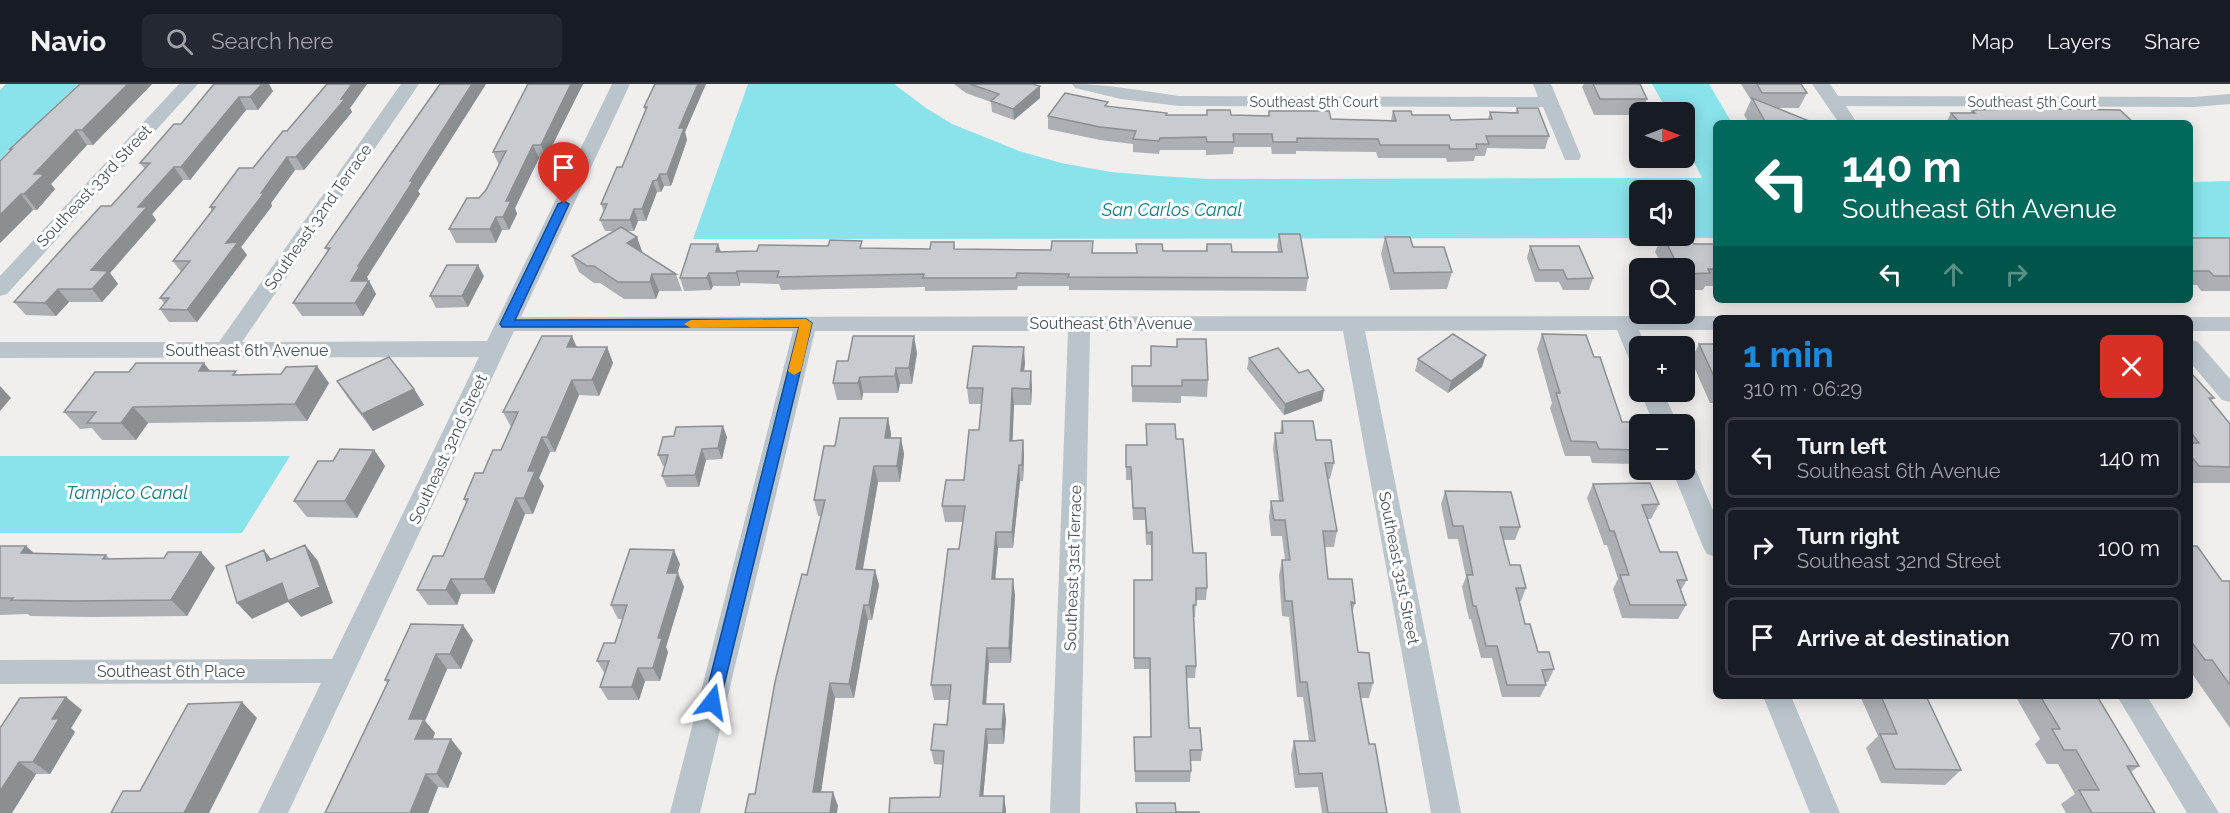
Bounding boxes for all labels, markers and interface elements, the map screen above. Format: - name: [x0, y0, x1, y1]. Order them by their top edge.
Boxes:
- search box: [142, 14, 562, 68]
- text: Navio: [30, 25, 106, 58]
- icon: search: [163, 25, 196, 58]
- text: Search here: [211, 28, 333, 54]
- text: Map: [1971, 29, 2014, 54]
- text: Layers: [2047, 29, 2111, 54]
- text: Share: [2144, 29, 2200, 54]
- street label: Southeast 5th Court: [1250, 94, 1379, 110]
- street label: Southeast 5th Court: [1968, 94, 2097, 110]
- north arrow: [1629, 102, 1695, 168]
- map controls: [1629, 102, 1695, 480]
- street label: Southeast 33rd Street: [33, 121, 156, 251]
- street label: Southeast 32nd Terrace: [260, 140, 376, 294]
- pin: [538, 142, 589, 204]
- text: 140 m: [1842, 143, 1962, 192]
- icon: left: [1743, 144, 1821, 222]
- icon: arrive: [547, 151, 580, 184]
- button: sound: [1629, 180, 1695, 246]
- text: Southeast 6th Avenue: [1842, 193, 2117, 224]
- water label: San Carlos Canal: [1101, 199, 1243, 220]
- button: search: [1629, 258, 1695, 324]
- icon: left: [1874, 258, 1907, 291]
- icon: ahead: [1937, 258, 1970, 291]
- icon: right: [2000, 258, 2033, 291]
- street label: Southeast 6th Avenue: [1030, 314, 1192, 333]
- text: 1 min: [1743, 333, 1834, 375]
- button: close: [2100, 335, 2163, 398]
- button: +: [1629, 336, 1695, 402]
- street label: Southeast 6th Avenue: [166, 341, 328, 360]
- street label: Southeast 32nd Street: [405, 370, 491, 527]
- text: 310 m · 06:29: [1743, 377, 1862, 401]
- button: −: [1629, 414, 1695, 480]
- text: Turn left: [1797, 433, 1887, 459]
- icon: left: [1746, 441, 1779, 474]
- text: 140 m: [2099, 445, 2160, 471]
- text: Southeast 6th Avenue: [1797, 459, 2000, 483]
- water label: Tampico Canal: [66, 482, 188, 503]
- street label: Southeast 31st Terrace: [1061, 485, 1085, 651]
- street label: Southeast 31st Street: [1375, 490, 1423, 647]
- text: Turn right: [1797, 523, 1900, 549]
- icon: right: [1746, 531, 1779, 564]
- text: 100 m: [2098, 535, 2160, 561]
- text: Southeast 32nd Street: [1797, 549, 2001, 573]
- icon: arrive: [1746, 621, 1779, 654]
- text: Arrive at destination: [1797, 625, 2010, 651]
- text: 70 m: [2109, 625, 2160, 651]
- street label: Southeast 6th Place: [97, 662, 245, 681]
- position arrow: [680, 670, 744, 734]

